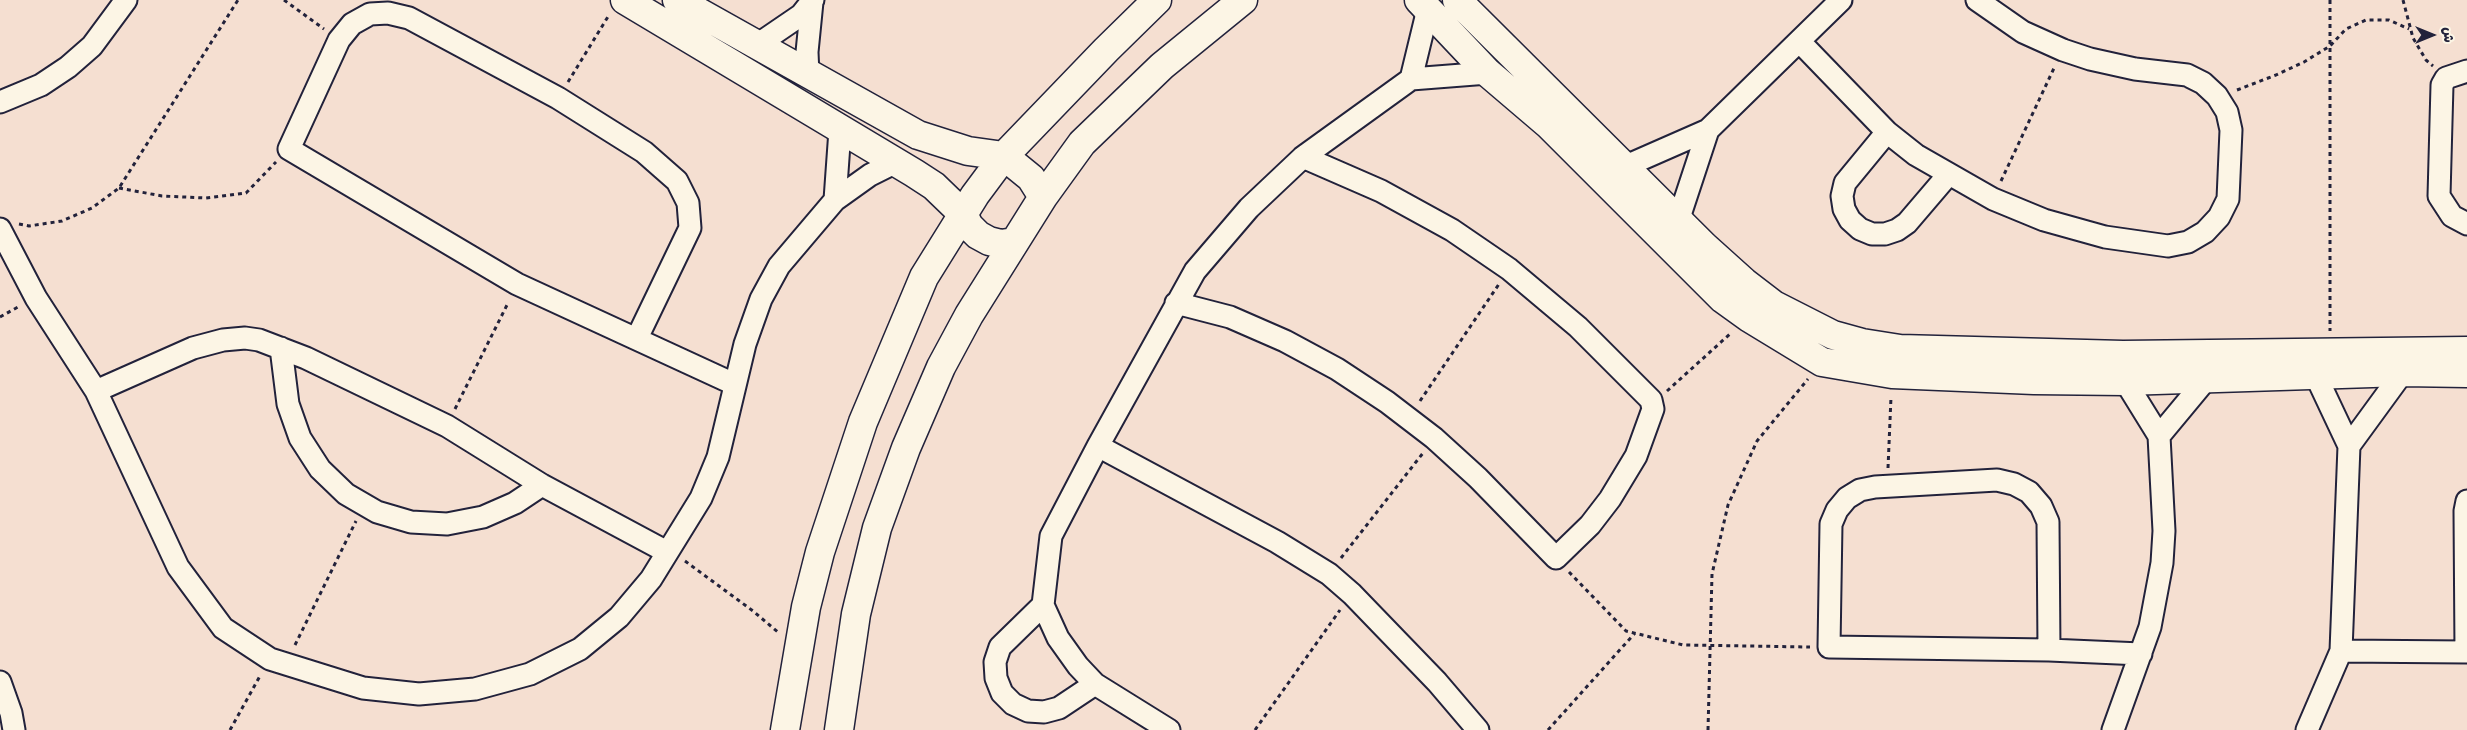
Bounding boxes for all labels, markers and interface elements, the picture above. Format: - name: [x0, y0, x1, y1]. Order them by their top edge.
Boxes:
- north arrow: [2407, 10, 2457, 60]
- text: ش: [2437, 27, 2457, 43]

